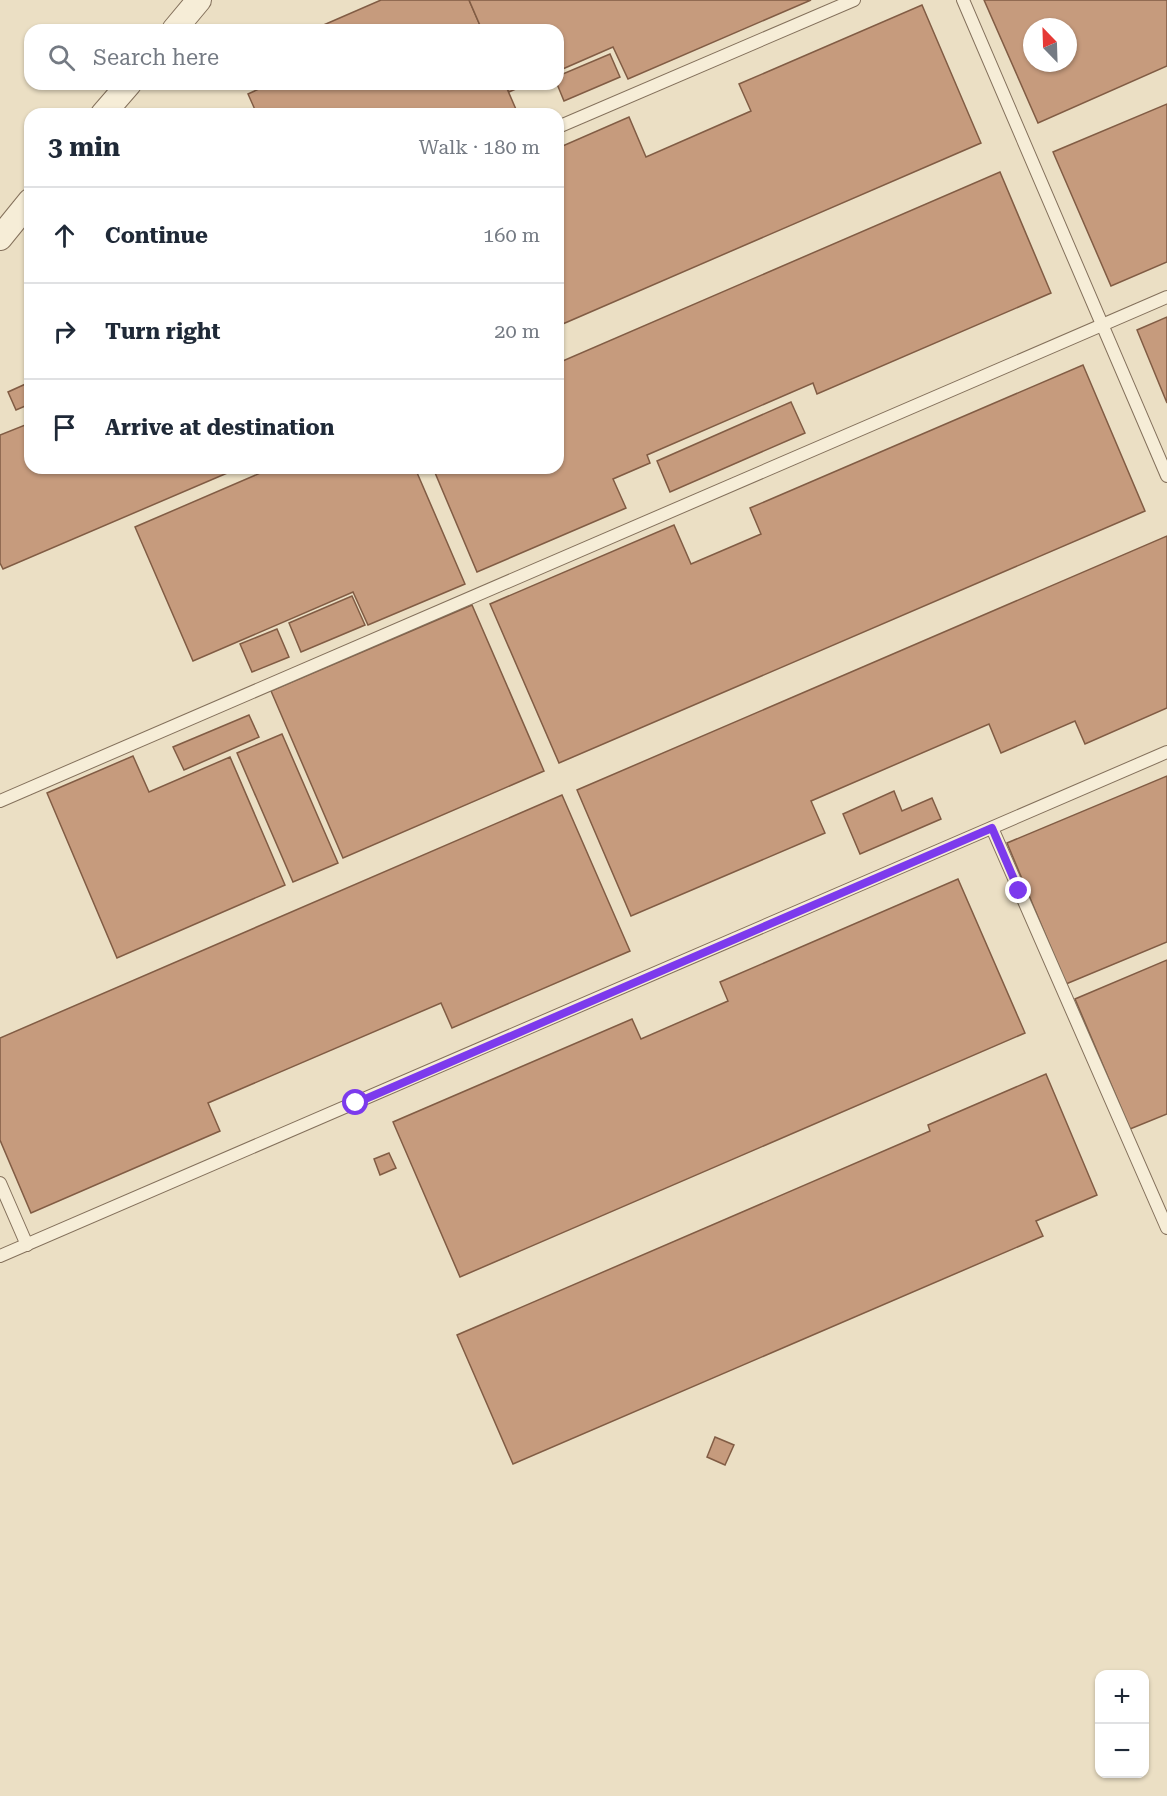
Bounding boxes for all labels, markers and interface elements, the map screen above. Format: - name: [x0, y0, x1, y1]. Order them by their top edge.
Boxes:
- north arrow: [1023, 18, 1077, 72]
- search box: [24, 24, 564, 90]
- icon: search: [45, 41, 78, 74]
- text: Search here: [93, 45, 219, 70]
- text: 3 min: [48, 132, 120, 162]
- text: Walk · 180 m: [419, 135, 540, 159]
- icon: ahead: [48, 219, 81, 252]
- text: Continue: [105, 223, 208, 248]
- text: 160 m: [483, 223, 540, 247]
- icon: right: [48, 315, 81, 348]
- text: Turn right: [105, 319, 220, 344]
- text: 20 m: [494, 319, 540, 343]
- icon: arrive: [48, 411, 81, 444]
- text: Arrive at destination: [105, 415, 334, 440]
- route end: [1005, 877, 1031, 903]
- route start: [342, 1089, 368, 1115]
- map controls: [1095, 1670, 1149, 1778]
- button: +: [1095, 1670, 1149, 1724]
- button: −: [1095, 1724, 1149, 1778]

